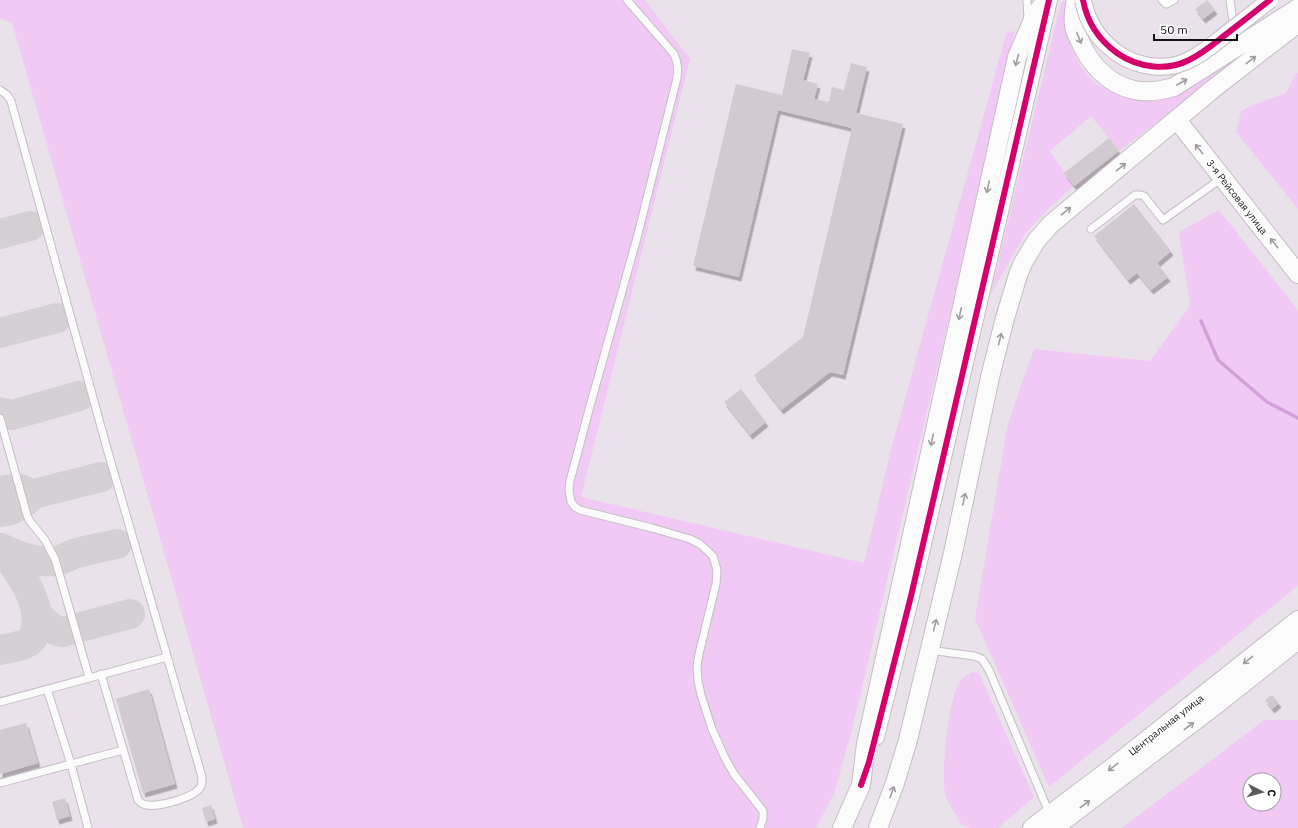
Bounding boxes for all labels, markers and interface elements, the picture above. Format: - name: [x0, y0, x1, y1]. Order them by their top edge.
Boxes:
- scale bar: [1154, 16, 1237, 42]
- text: 50 m: [1160, 22, 1188, 37]
- one-way arrow: [1075, 31, 1083, 43]
- one-way arrow: [1013, 53, 1020, 66]
- one-way arrow: [1246, 56, 1257, 64]
- one-way arrow: [1176, 78, 1188, 86]
- one-way arrow: [1195, 143, 1204, 154]
- street label: 3-я Рейсовая улица: [1204, 157, 1271, 238]
- one-way arrow: [1115, 162, 1126, 171]
- one-way arrow: [984, 180, 992, 193]
- one-way arrow: [1060, 207, 1071, 216]
- one-way arrow: [1270, 237, 1278, 248]
- one-way arrow: [956, 307, 964, 320]
- one-way arrow: [996, 333, 1004, 346]
- one-way arrow: [928, 434, 936, 447]
- one-way arrow: [961, 492, 969, 505]
- one-way arrow: [932, 619, 940, 632]
- one-way arrow: [1242, 656, 1253, 664]
- street label: Центральная улица: [1126, 691, 1207, 758]
- one-way arrow: [1183, 722, 1194, 730]
- one-way arrow: [1107, 762, 1118, 771]
- north arrow: [1242, 772, 1282, 812]
- one-way arrow: [889, 785, 896, 798]
- text: С: [1265, 789, 1279, 797]
- one-way arrow: [1080, 800, 1091, 809]

